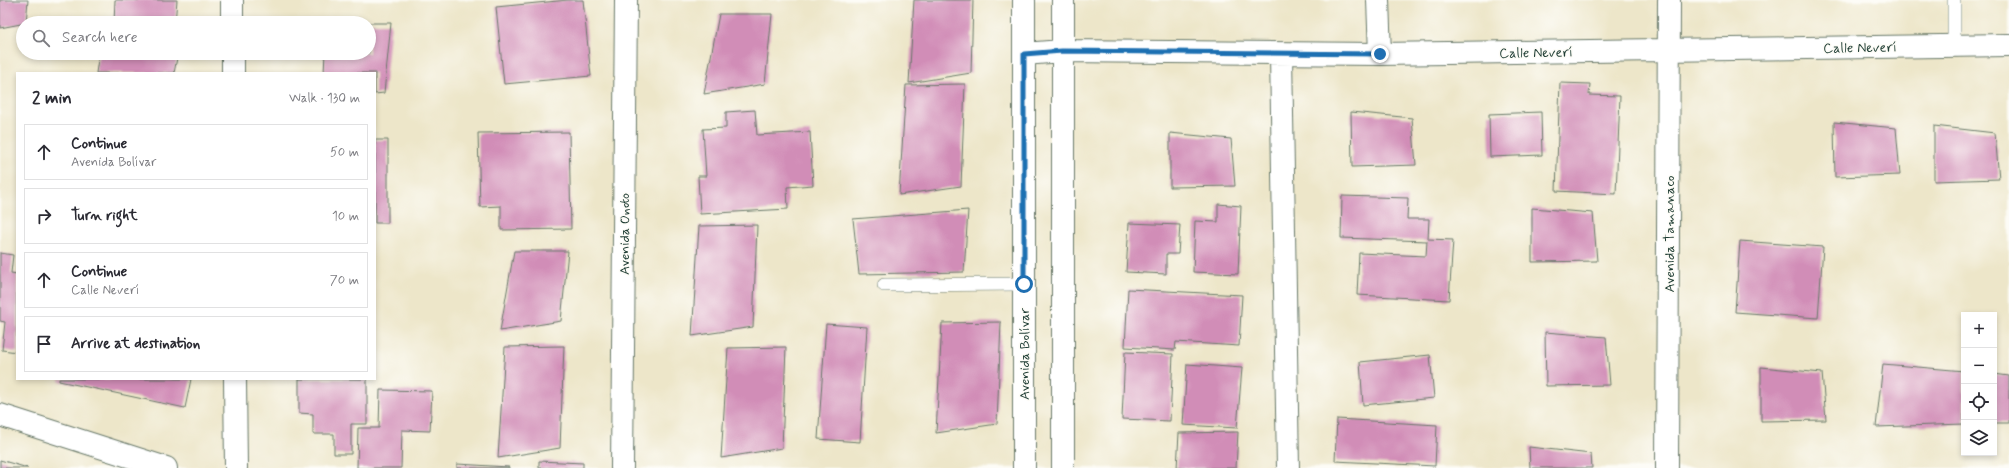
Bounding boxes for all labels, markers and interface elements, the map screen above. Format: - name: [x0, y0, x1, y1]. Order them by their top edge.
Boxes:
- search box: [16, 16, 376, 60]
- icon: search: [30, 27, 52, 49]
- text: Search here: [62, 28, 138, 48]
- street label: Calle Neverí: [1823, 38, 1897, 58]
- street label: Calle Neverí: [1499, 43, 1573, 63]
- route end: [1371, 45, 1389, 63]
- text: 2 min: [32, 87, 72, 109]
- text: Walk · 130 m: [289, 90, 360, 107]
- text: Continue: [71, 134, 127, 154]
- icon: ahead: [33, 141, 55, 163]
- text: 50 m: [330, 144, 359, 161]
- text: Avenida Bolívar: [71, 154, 157, 171]
- street label: Avenida Tamanaco: [1661, 175, 1679, 293]
- street label: Avenida Onoto: [616, 193, 634, 275]
- icon: right: [33, 205, 55, 227]
- text: Turn right: [71, 206, 138, 226]
- text: 10 m: [332, 208, 359, 225]
- text: Continue: [71, 262, 127, 282]
- icon: ahead: [33, 269, 55, 291]
- text: 70 m: [330, 272, 359, 289]
- route start: [1015, 275, 1033, 293]
- text: Calle Neverí: [71, 282, 139, 299]
- street label: Avenida Bolívar: [1016, 308, 1034, 400]
- map controls: [1961, 312, 1997, 456]
- button: +: [1961, 312, 1997, 348]
- icon: arrive: [33, 333, 55, 355]
- text: Arrive at destination: [71, 334, 200, 354]
- button: −: [1961, 348, 1997, 384]
- button: locate: [1961, 384, 1997, 420]
- button: layers: [1961, 420, 1997, 456]

